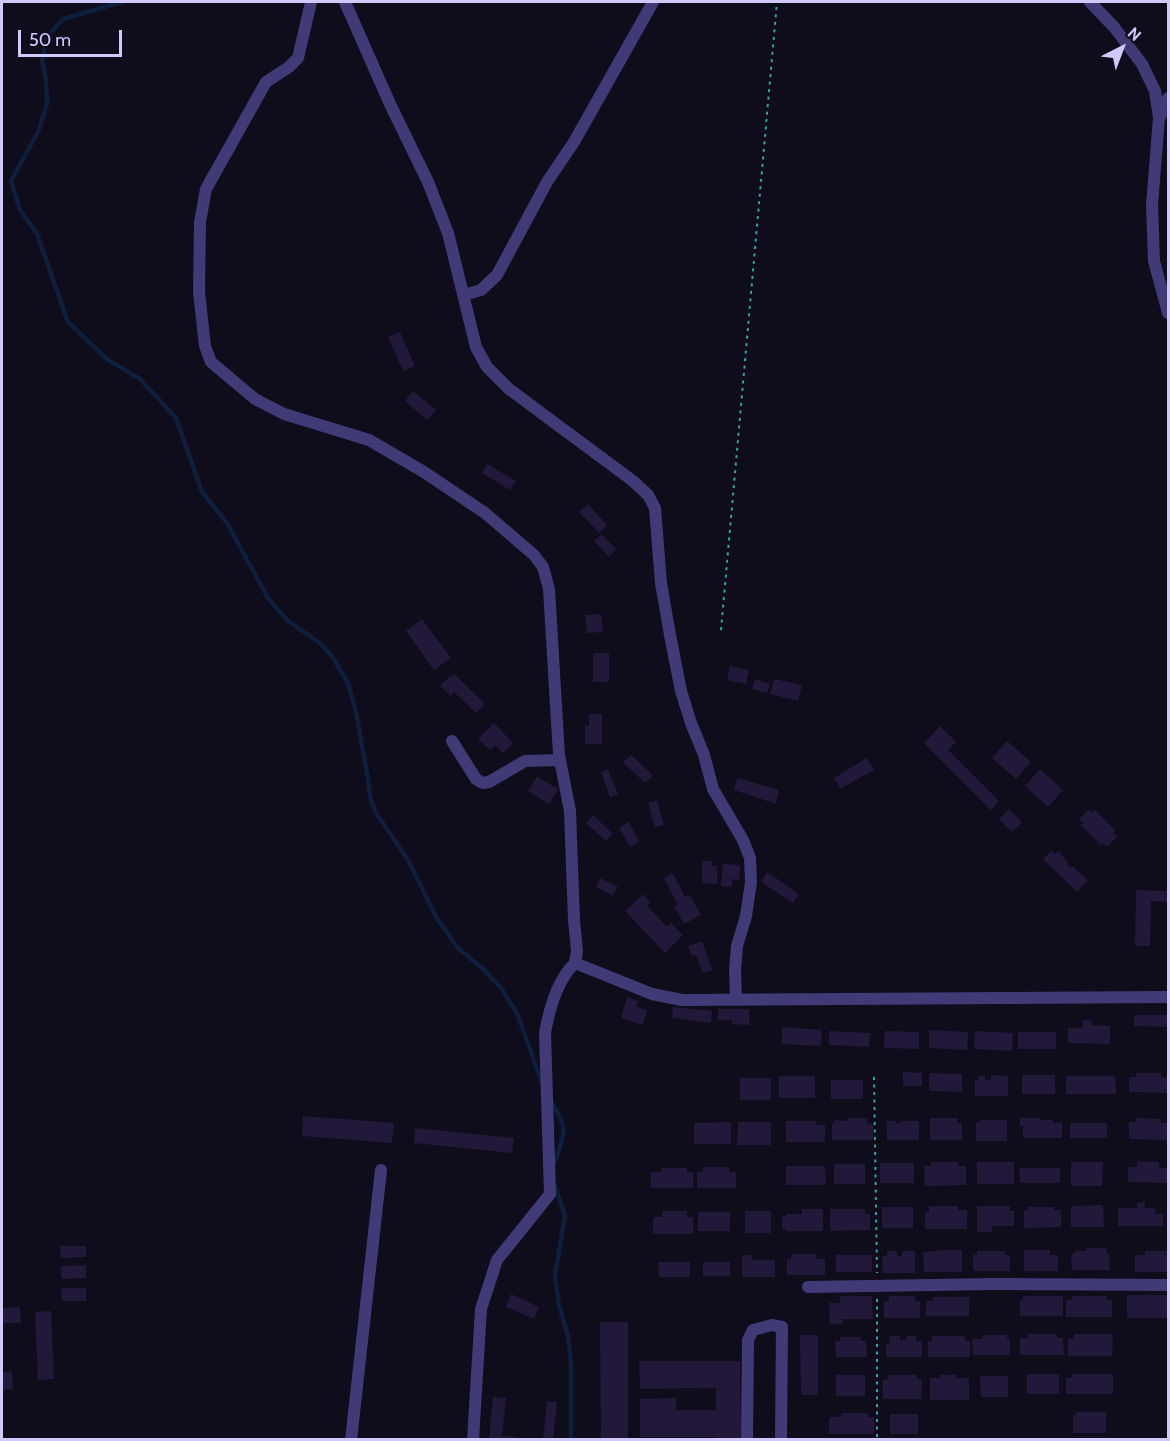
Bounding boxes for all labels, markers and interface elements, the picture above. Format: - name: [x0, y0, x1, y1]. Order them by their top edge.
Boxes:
- scale bar: [21, 18, 124, 56]
- north arrow: [1092, 18, 1152, 78]
- text: N: [1124, 23, 1145, 45]
- text: 50 m: [29, 29, 71, 51]

